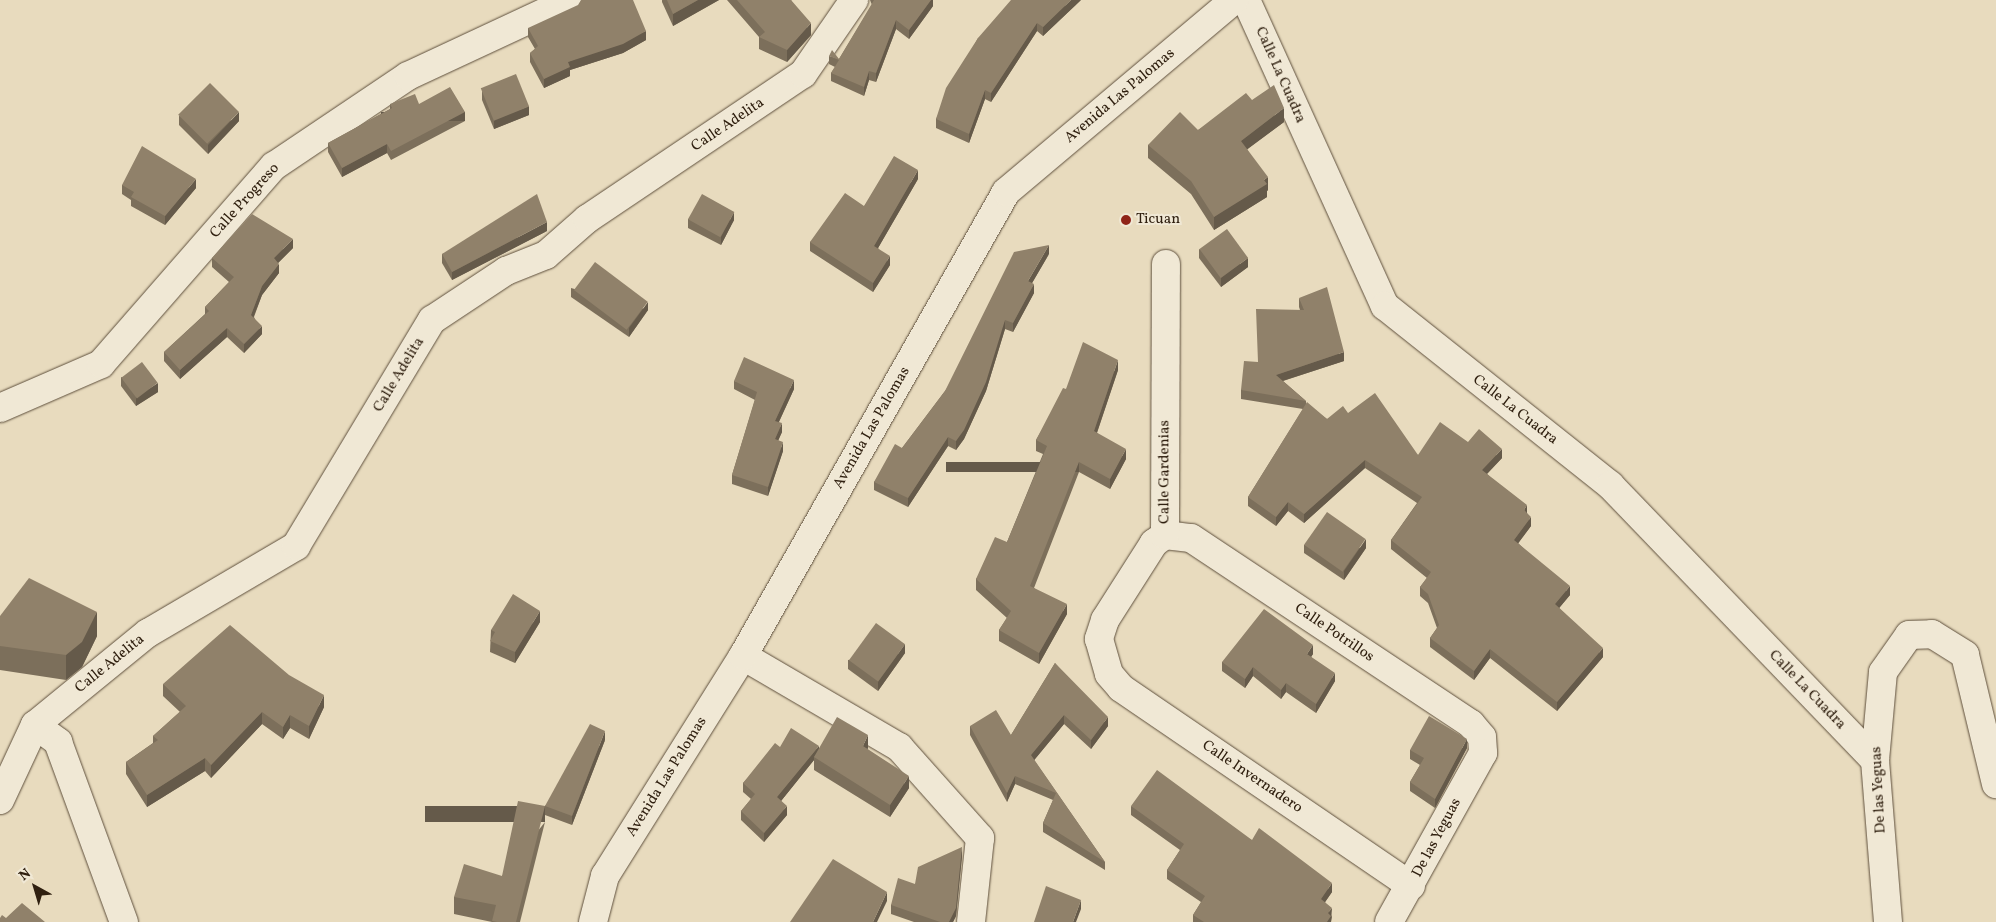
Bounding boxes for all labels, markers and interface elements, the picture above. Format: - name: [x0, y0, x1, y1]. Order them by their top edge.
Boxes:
- street label: Calle La Cuadra: [1251, 24, 1309, 126]
- street label: Avenida Las Palomas: [1061, 45, 1179, 147]
- street label: Calle Adelita: [688, 94, 768, 156]
- street label: Calle Progreso: [207, 160, 283, 242]
- place label: Ticuan: [1136, 211, 1180, 229]
- marker: Ticuan: [1120, 214, 1132, 226]
- street label: Calle Adelita: [370, 334, 428, 416]
- street label: Avenida Las Palomas: [830, 364, 914, 492]
- street label: Calle La Cuadra: [1469, 371, 1561, 449]
- street label: Calle Gardenias: [1156, 420, 1174, 524]
- street label: Calle Potrillos: [1291, 600, 1377, 666]
- street label: Calle Adelita: [72, 631, 148, 697]
- street label: Calle La Cuadra: [1765, 647, 1849, 733]
- street label: Avenida Las Palomas: [623, 714, 711, 840]
- street label: Calle Invernadero: [1198, 737, 1306, 817]
- street label: De las Yeguas: [1868, 746, 1890, 834]
- street label: De las Yeguas: [1408, 795, 1466, 881]
- north arrow: [10, 862, 60, 912]
- text: N: [15, 864, 35, 886]

